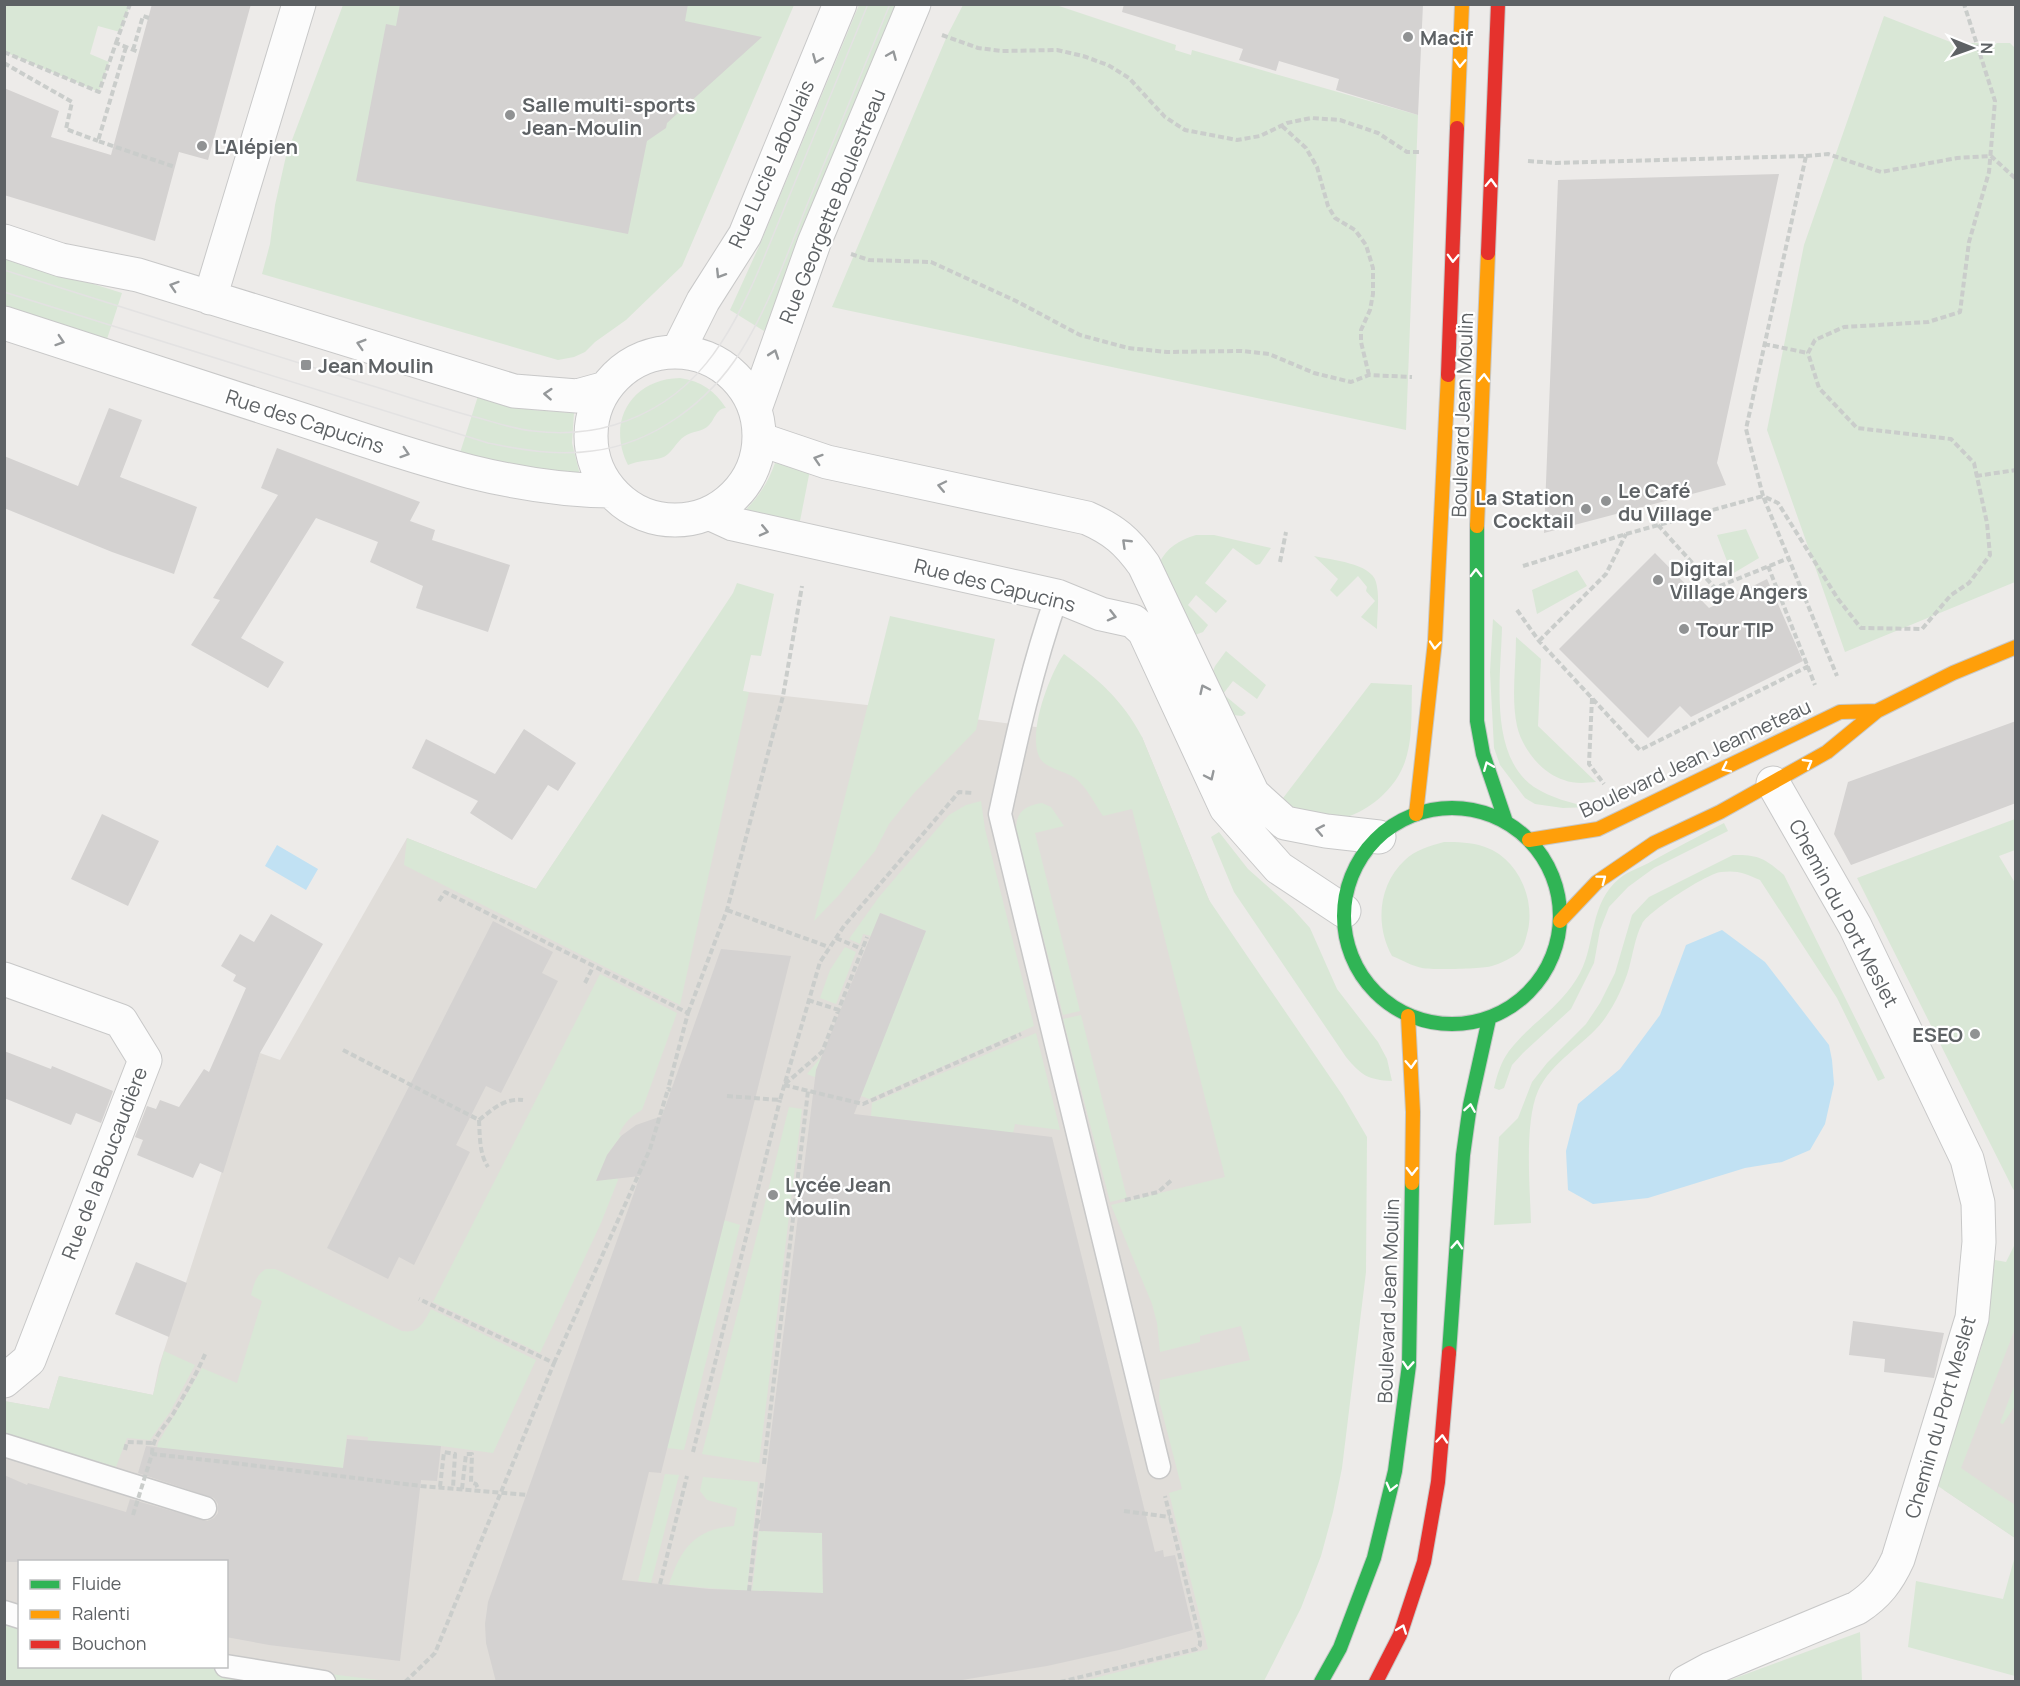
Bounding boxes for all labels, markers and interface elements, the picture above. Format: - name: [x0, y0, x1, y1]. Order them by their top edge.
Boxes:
- north arrow: [1942, 18, 2002, 78]
- place label: Macif: [1420, 24, 1473, 51]
- marker: Macif: [1401, 30, 1415, 44]
- text: N: [1976, 42, 1998, 54]
- one-way arrow: [885, 51, 897, 62]
- one-way arrow: [812, 52, 824, 63]
- one-way arrow: [1453, 58, 1466, 67]
- street label: Rue Lucie Laboulais: [722, 76, 820, 252]
- street label: Rue Georgette Boulestreau: [772, 85, 892, 327]
- place label: Salle multi-sports Jean-Moulin: [522, 91, 696, 141]
- marker: Salle multi-sports Jean-Moulin: [503, 108, 517, 122]
- place label: L'Alépien: [214, 133, 298, 160]
- marker: L'Alépien: [195, 139, 209, 153]
- one-way arrow: [1485, 179, 1497, 188]
- one-way arrow: [1446, 253, 1459, 262]
- one-way arrow: [716, 267, 727, 278]
- one-way arrow: [169, 281, 180, 294]
- street label: Boulevard Jean Moulin: [1445, 312, 1479, 518]
- one-way arrow: [54, 334, 65, 346]
- one-way arrow: [356, 339, 367, 351]
- one-way arrow: [767, 349, 779, 360]
- place label: Jean Moulin: [318, 352, 434, 379]
- marker: Jean Moulin: [299, 358, 313, 372]
- one-way arrow: [1477, 374, 1490, 383]
- street label: Rue des Capucins: [222, 383, 388, 459]
- one-way arrow: [544, 388, 553, 401]
- one-way arrow: [399, 446, 410, 459]
- one-way arrow: [814, 453, 824, 466]
- place label: Le Café du Village: [1618, 477, 1712, 527]
- one-way arrow: [938, 481, 948, 494]
- place label: La Station Cocktail: [1475, 484, 1574, 534]
- marker: Le Café du Village: [1599, 494, 1613, 508]
- marker: La Station Cocktail: [1579, 502, 1593, 516]
- one-way arrow: [759, 524, 769, 537]
- one-way arrow: [1122, 539, 1133, 550]
- street label: Rue des Capucins: [912, 552, 1078, 618]
- place label: Digital Village Angers: [1670, 555, 1808, 605]
- one-way arrow: [1470, 568, 1482, 577]
- marker: Digital Village Angers: [1651, 573, 1665, 587]
- one-way arrow: [1107, 609, 1117, 622]
- place label: Tour TIP: [1696, 616, 1774, 643]
- marker: Tour TIP: [1677, 622, 1691, 636]
- one-way arrow: [1429, 640, 1442, 649]
- one-way arrow: [1199, 684, 1211, 695]
- street label: Boulevard Jean Jeanneteau: [1575, 692, 1815, 824]
- one-way arrow: [1802, 759, 1812, 771]
- one-way arrow: [1722, 761, 1733, 773]
- one-way arrow: [1483, 762, 1495, 773]
- one-way arrow: [1203, 769, 1215, 780]
- street label: Chemin du Port Meslet: [1783, 814, 1905, 1012]
- one-way arrow: [1316, 824, 1326, 837]
- one-way arrow: [1595, 876, 1606, 887]
- place label: ESEO: [1912, 1021, 1963, 1048]
- marker: ESEO: [1968, 1027, 1982, 1041]
- one-way arrow: [1404, 1059, 1417, 1068]
- street label: Rue de la Boucaudière: [55, 1063, 153, 1263]
- one-way arrow: [1463, 1103, 1476, 1113]
- one-way arrow: [1406, 1166, 1418, 1175]
- place label: Lycée Jean Moulin: [785, 1171, 891, 1221]
- marker: Lycée Jean Moulin: [766, 1188, 780, 1202]
- street label: Boulevard Jean Moulin: [1371, 1198, 1405, 1404]
- one-way arrow: [1451, 1240, 1464, 1249]
- street label: Chemin du Port Meslet: [1898, 1313, 1982, 1521]
- one-way arrow: [1402, 1361, 1415, 1370]
- one-way arrow: [1435, 1435, 1448, 1444]
- one-way arrow: [1386, 1482, 1399, 1492]
- legend: [18, 1560, 228, 1668]
- text: Fluide: [72, 1571, 121, 1595]
- text: Ralenti: [72, 1601, 130, 1625]
- one-way arrow: [1395, 1624, 1408, 1635]
- text: Bouchon: [72, 1631, 146, 1655]

